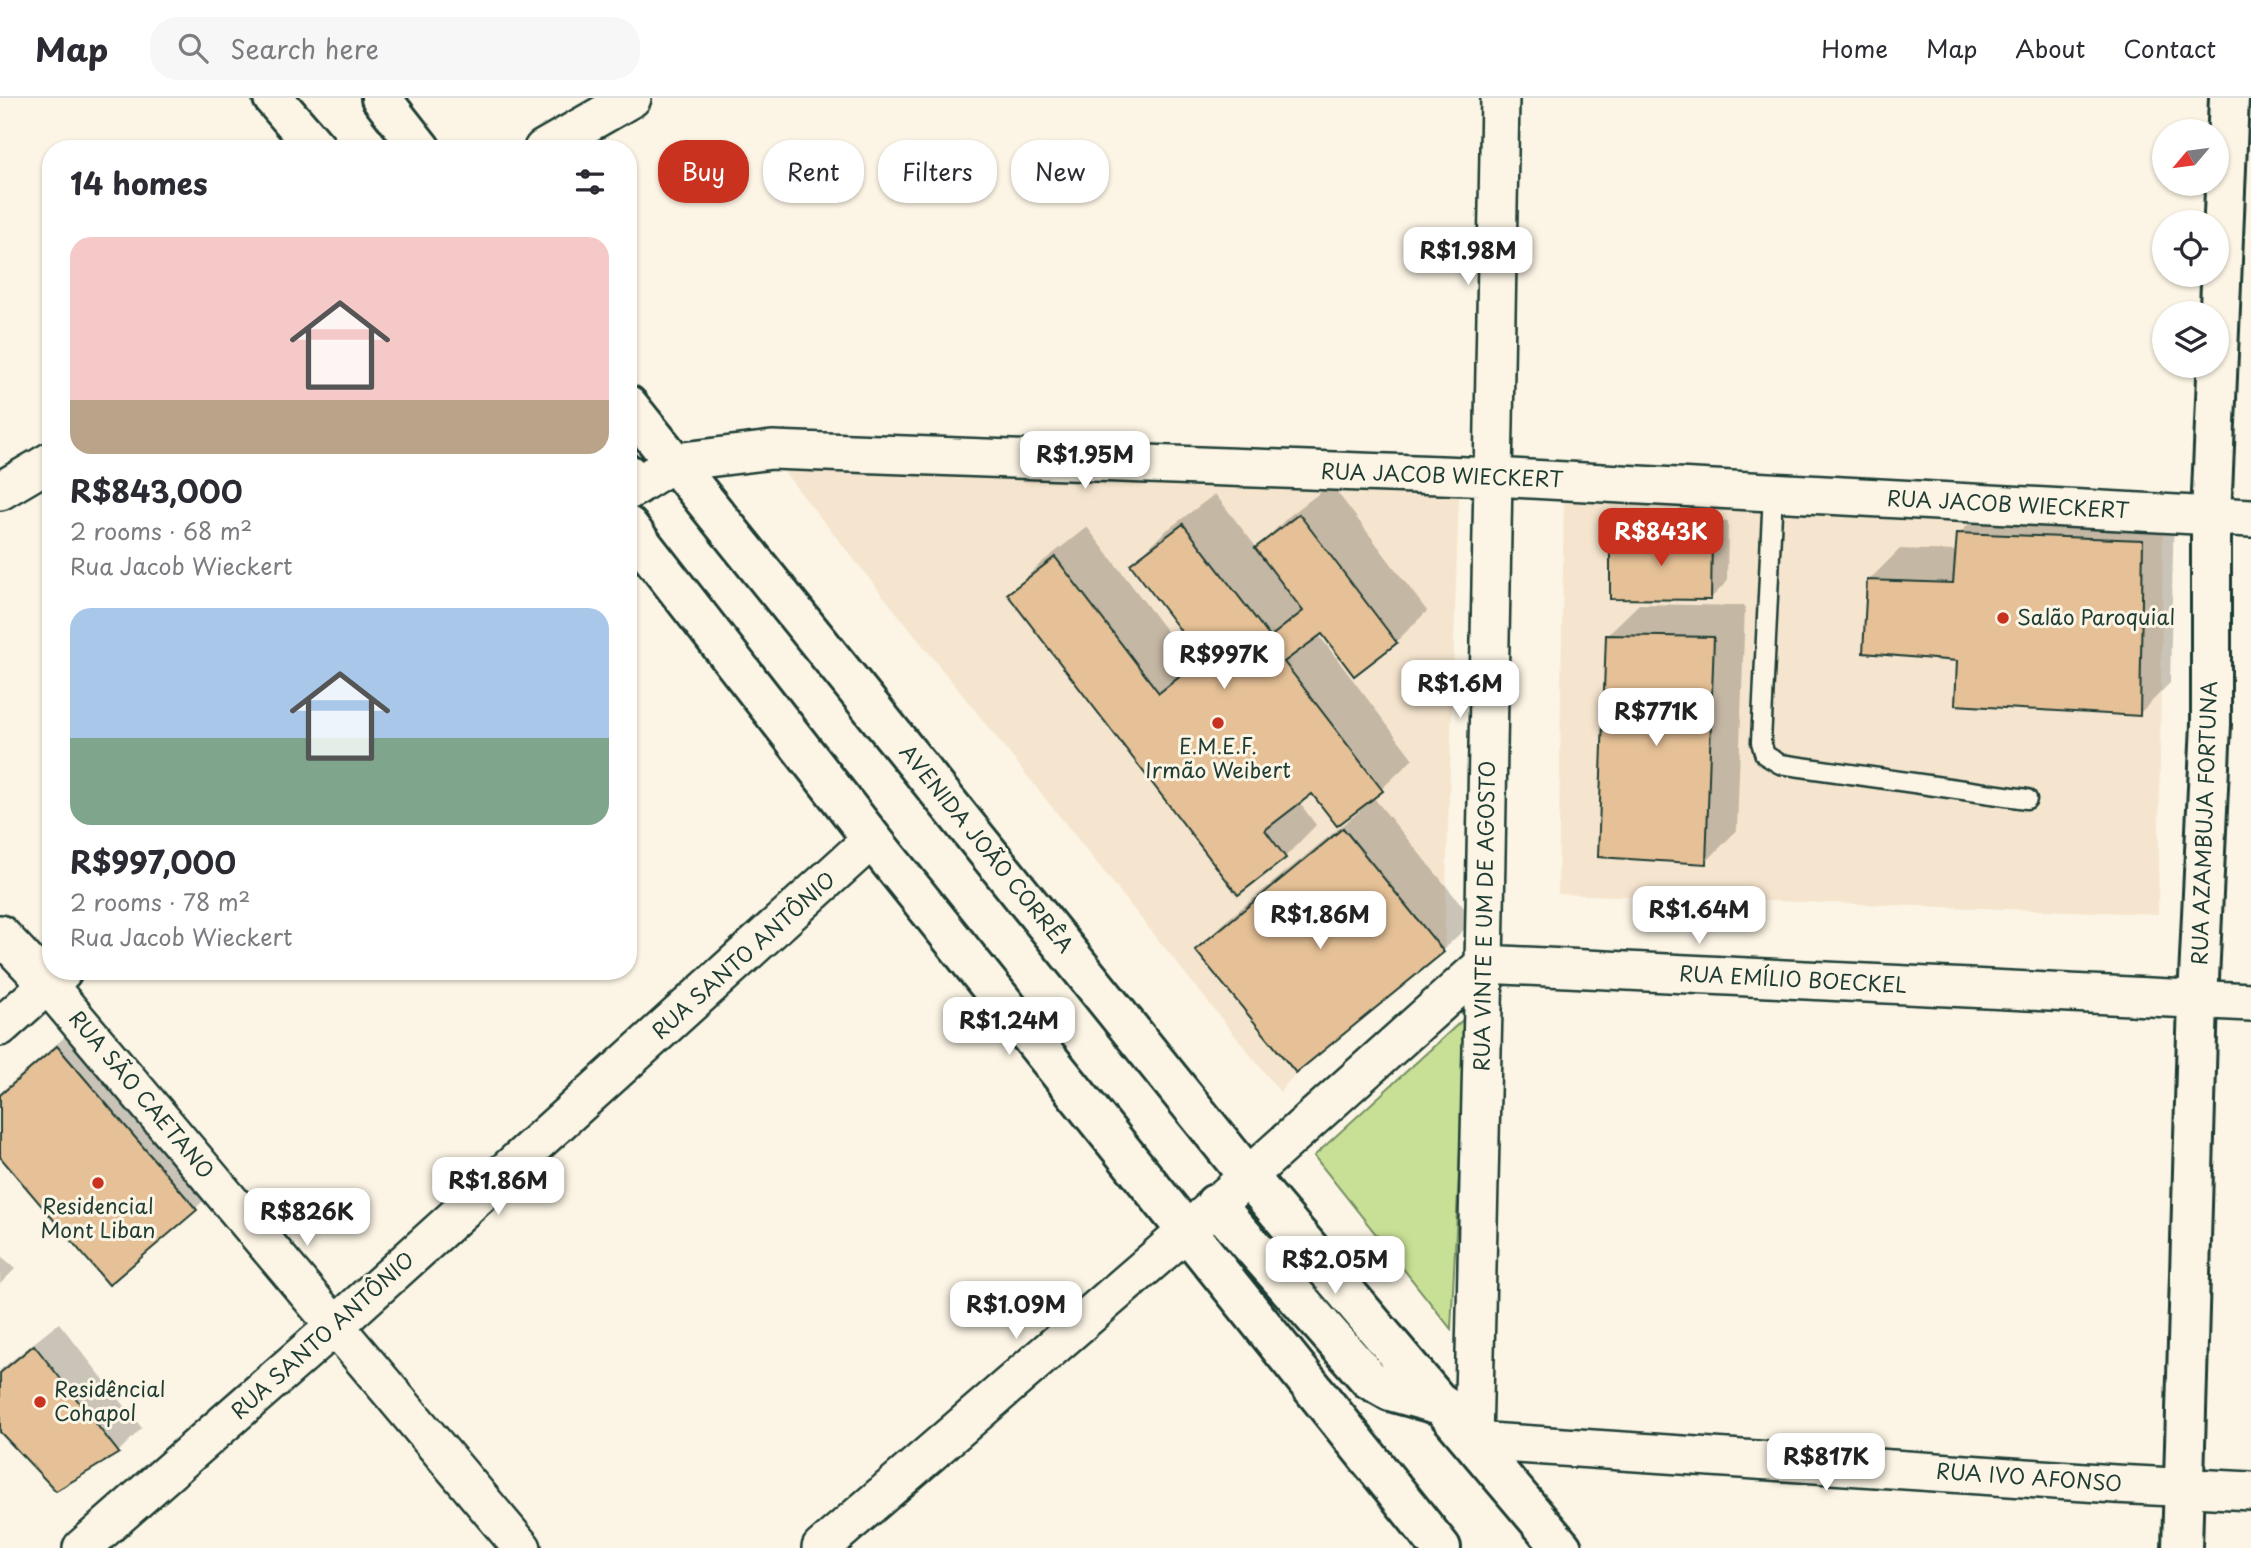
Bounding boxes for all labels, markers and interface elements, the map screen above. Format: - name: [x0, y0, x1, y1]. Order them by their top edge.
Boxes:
- search box: [150, 17, 640, 80]
- text: Map: [35, 23, 108, 73]
- icon: search: [174, 29, 212, 67]
- text: Search here: [230, 29, 379, 68]
- text: Home: [1821, 30, 1888, 66]
- text: Map: [1926, 30, 1977, 66]
- text: About: [2015, 30, 2085, 66]
- text: Contact: [2123, 30, 2216, 66]
- north arrow: [2152, 119, 2230, 196]
- map controls: [2152, 119, 2229, 378]
- chip: Buy: [658, 140, 749, 203]
- chip: Rent: [763, 140, 864, 203]
- chip: Filters: [878, 140, 997, 203]
- chip: New: [1011, 140, 1109, 203]
- text: 14 homes: [70, 160, 208, 205]
- icon: filters: [571, 163, 609, 201]
- button: locate: [2152, 210, 2229, 287]
- pin: R$1.98M: [1403, 228, 1533, 287]
- text: R$1.98M: [1419, 232, 1517, 267]
- icon: home: [277, 282, 403, 408]
- button: layers: [2152, 301, 2229, 378]
- pin: R$1.95M: [1020, 432, 1150, 491]
- text: R$1.95M: [1036, 436, 1134, 471]
- street label: RUA JACOB WIECKERT: [1320, 454, 1565, 494]
- text: R$843,000: [70, 468, 243, 513]
- street label: RUA JACOB WIECKERT: [1886, 481, 2131, 525]
- pin: R$843K: [1604, 508, 1718, 568]
- text: 2 rooms · 68 m²: [70, 513, 252, 548]
- text: R$843K: [1614, 513, 1708, 548]
- text: Rua Jacob Wieckert: [70, 548, 292, 583]
- place label: Salão Paroquial: [2017, 600, 2175, 632]
- marker: Salão Paroquial: [1995, 610, 2011, 626]
- pin: R$997K: [1167, 632, 1281, 691]
- text: R$997K: [1179, 636, 1269, 671]
- icon: home: [277, 653, 403, 779]
- pin: R$1.6M: [1403, 660, 1517, 720]
- text: R$1.6M: [1417, 665, 1503, 700]
- street label: RUA AZAMBUJA FORTUNA: [2182, 680, 2224, 966]
- pin: R$771K: [1599, 688, 1713, 748]
- text: R$771K: [1614, 693, 1698, 728]
- marker: E.M.E.F. Irmão Weibert: [1210, 715, 1226, 731]
- place label: E.M.E.F. Irmão Weibert: [1145, 729, 1291, 785]
- street label: AVENIDA JOÃO CORRÊA: [893, 736, 1082, 959]
- street label: RUA VINTE E UM DE AGOSTO: [1464, 760, 1502, 1072]
- text: R$997,000: [70, 839, 236, 884]
- street label: RUA SANTO ANTÔNIO: [644, 863, 842, 1046]
- text: 2 rooms · 78 m²: [70, 884, 250, 919]
- pin: R$1.64M: [1634, 886, 1764, 946]
- text: R$1.64M: [1649, 891, 1749, 926]
- pin: R$1.86M: [1255, 892, 1385, 951]
- text: R$1.86M: [1270, 896, 1370, 931]
- text: Rua Jacob Wieckert: [70, 919, 292, 954]
- street label: RUA EMÍLIO BOECKEL: [1678, 956, 1908, 1000]
- pin: R$1.24M: [944, 998, 1074, 1057]
- text: R$1.24M: [959, 1002, 1059, 1037]
- street label: RUA SÃO CAETANO: [62, 1003, 223, 1185]
- pin: R$1.86M: [433, 1158, 563, 1217]
- text: R$1.86M: [448, 1162, 548, 1197]
- marker: Residencial Mont Liban: [90, 1175, 106, 1191]
- pin: R$826K: [250, 1188, 364, 1248]
- place label: Residencial Mont Liban: [41, 1189, 155, 1245]
- text: R$826K: [260, 1193, 354, 1228]
- pin: R$2.05M: [1270, 1236, 1400, 1296]
- text: R$2.05M: [1282, 1241, 1388, 1276]
- street label: RUA SANTO ANTÔNIO: [223, 1243, 421, 1426]
- pin: R$1.09M: [951, 1282, 1081, 1341]
- text: R$1.09M: [966, 1286, 1066, 1321]
- place label: Residêncial Cohapol: [54, 1372, 165, 1428]
- marker: Residêncial Cohapol: [32, 1394, 48, 1410]
- pin: R$817K: [1769, 1434, 1883, 1493]
- text: R$817K: [1783, 1438, 1869, 1473]
- street label: RUA IVO AFONSO: [1935, 1454, 2123, 1498]

